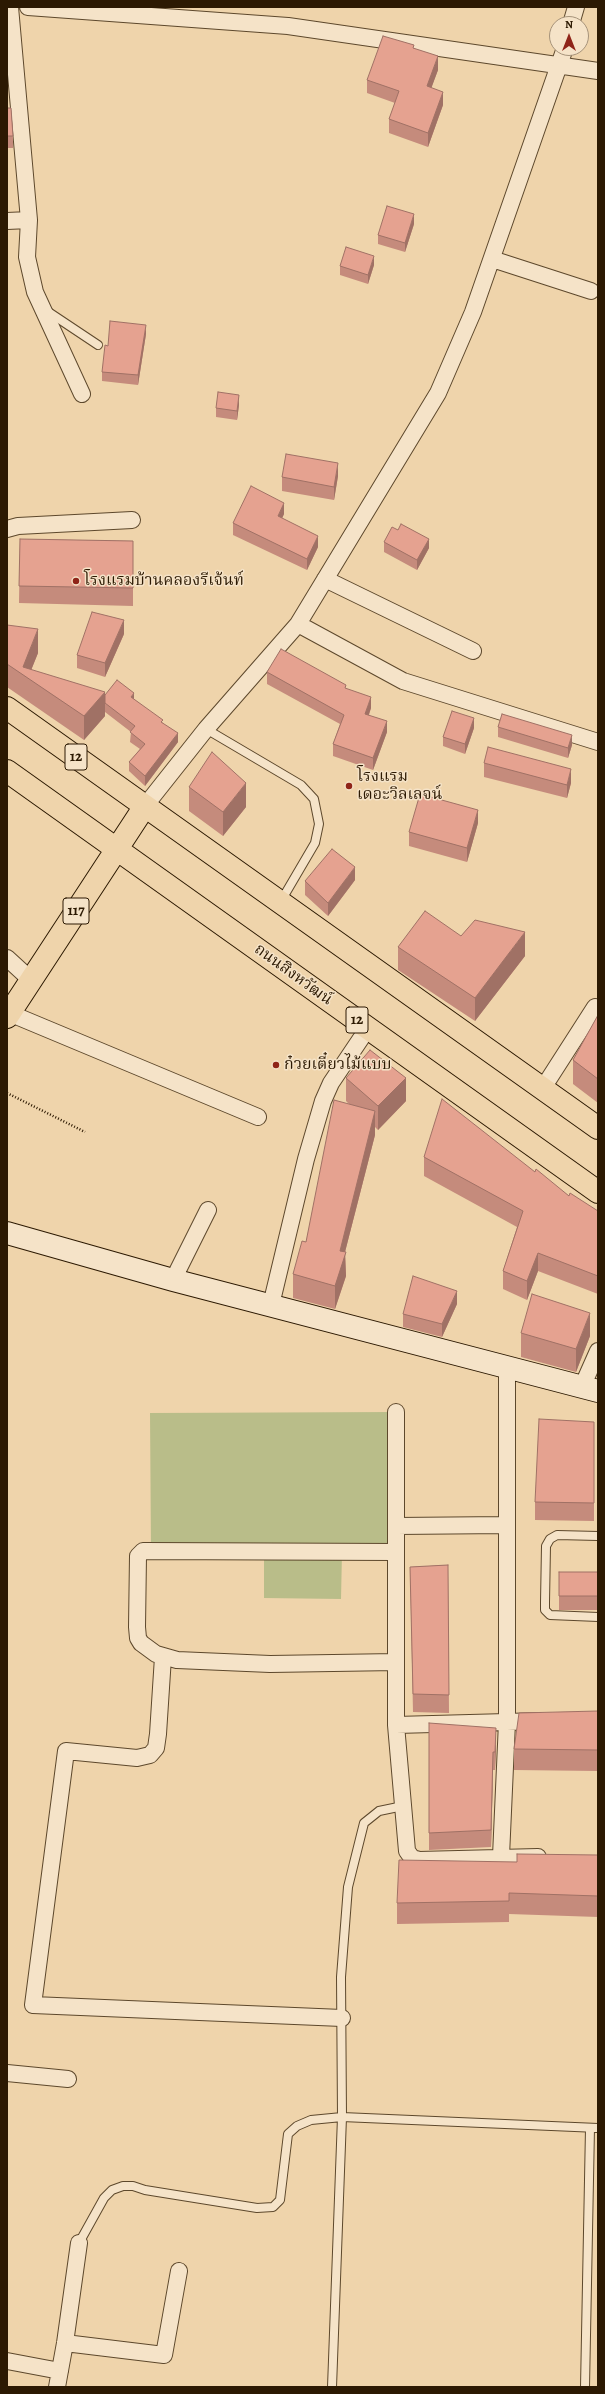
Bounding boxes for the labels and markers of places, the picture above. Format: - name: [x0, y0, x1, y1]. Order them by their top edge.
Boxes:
- place label: โรงแรมบ้านคลองรีเจ้นท์: [84, 571, 244, 591]
- marker: โรงแรมบ้านคลองรีเจ้นท์: [71, 576, 81, 586]
- place label: โรงแรม เดอะวิลเลจน์: [357, 767, 442, 805]
- marker: โรงแรม เดอะวิลเลจน์: [344, 781, 354, 791]
- place label: ก๋วยเตี๋ยวไม้แบบ: [284, 1055, 391, 1075]
- marker: ก๋วยเตี๋ยวไม้แบบ: [271, 1060, 281, 1070]

